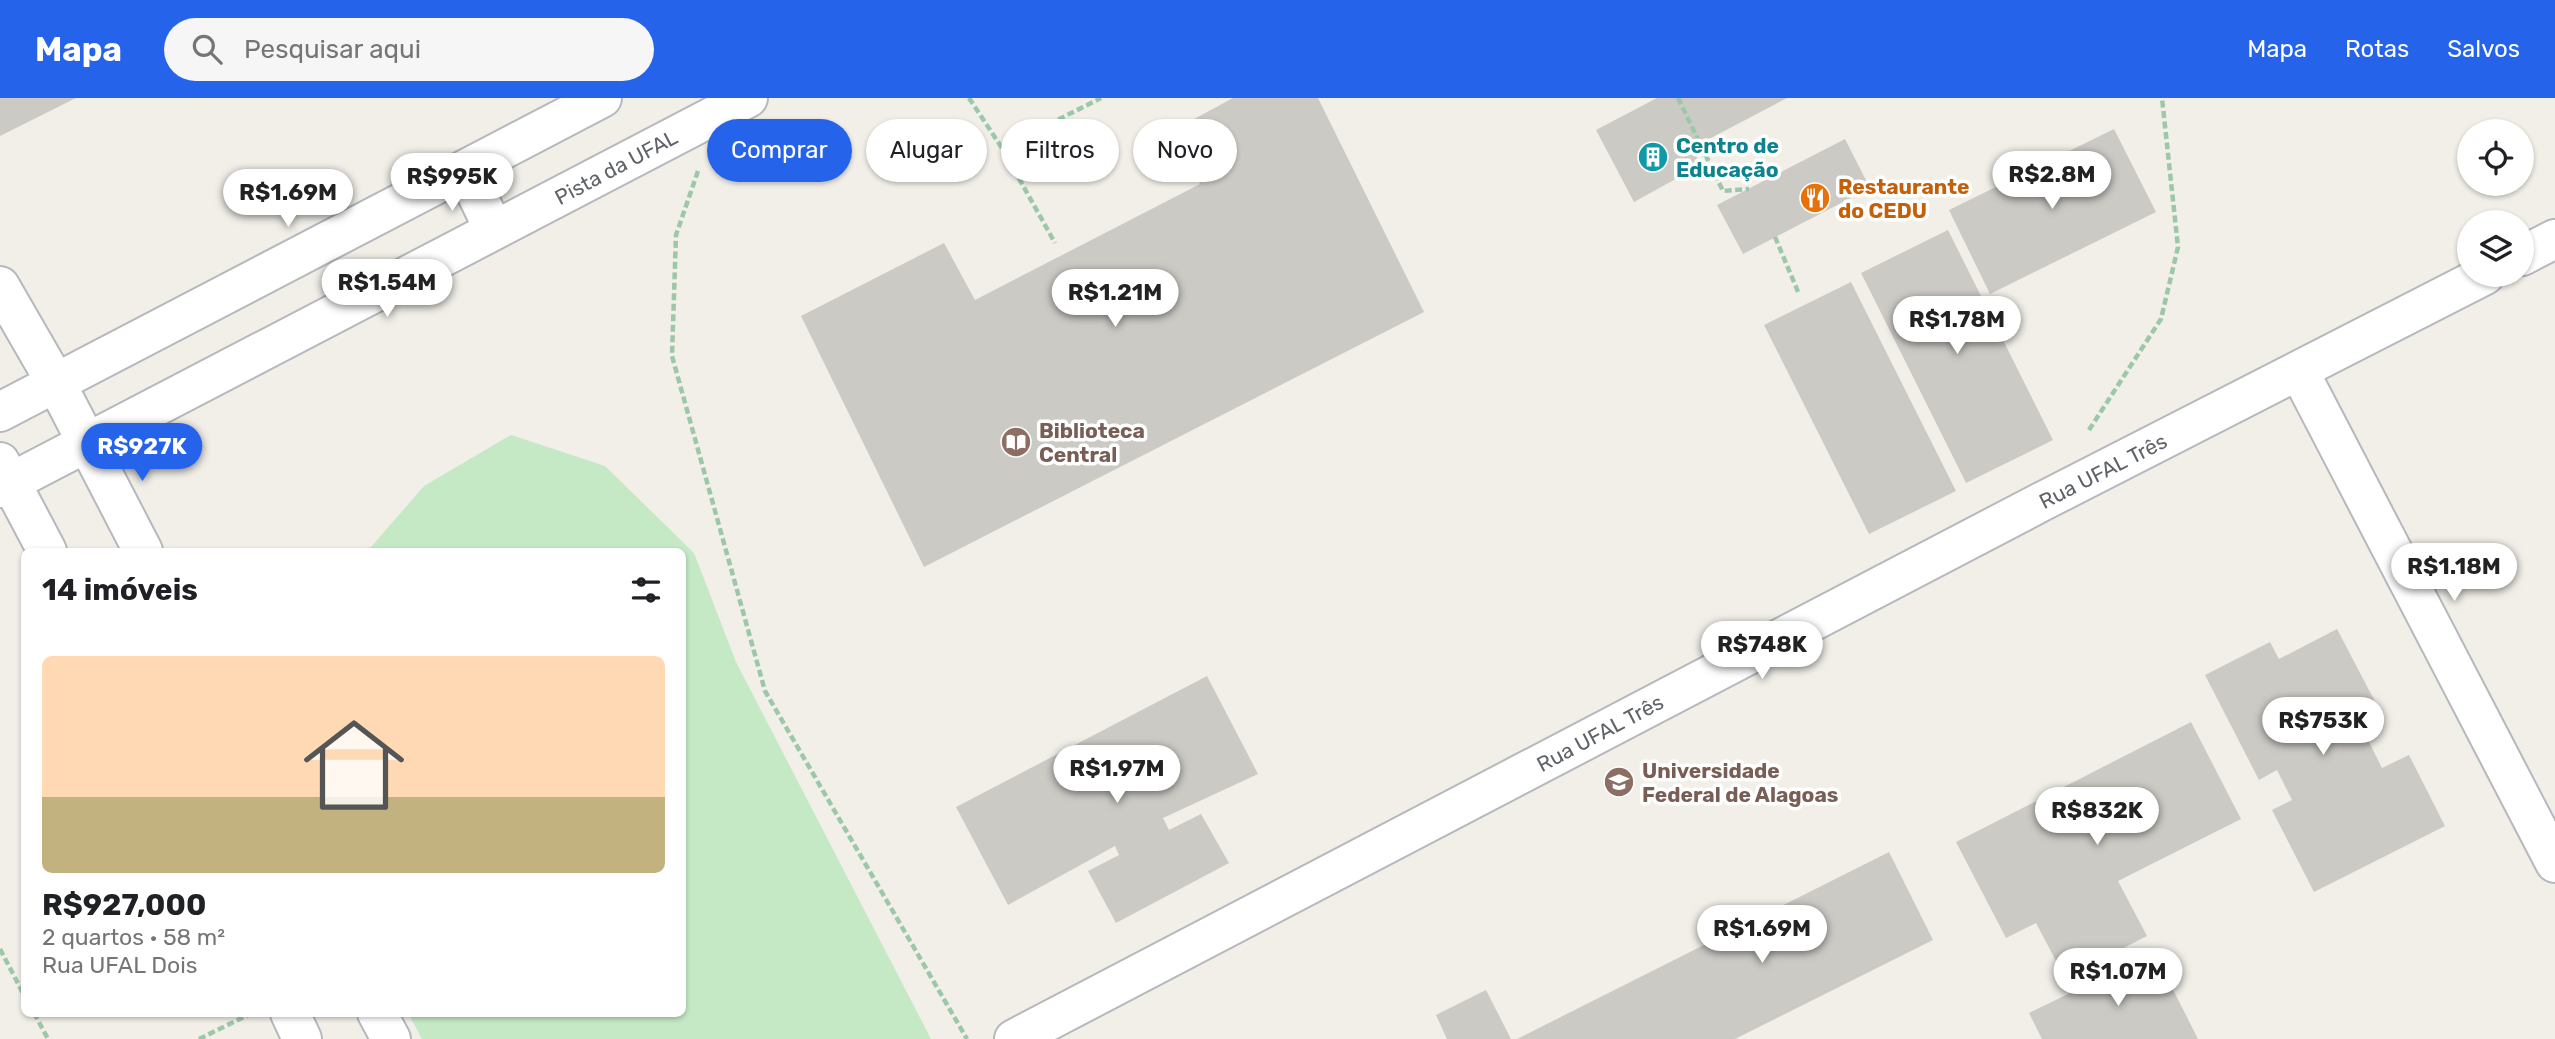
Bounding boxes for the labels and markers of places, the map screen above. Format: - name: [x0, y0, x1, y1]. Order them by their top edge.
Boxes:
- place label: Centro de Educação: [1676, 133, 1779, 182]
- building icon: Centro de Educação: [1636, 140, 1670, 174]
- pin: R$2.8M: [1995, 152, 2109, 211]
- pin: R$995K: [395, 153, 509, 213]
- pin: R$1.69M: [223, 170, 353, 229]
- place label: Restaurante do CEDU: [1838, 174, 1969, 223]
- restaurant icon: Restaurante do CEDU: [1798, 181, 1832, 215]
- pin: R$1.54M: [322, 260, 452, 319]
- pin: R$1.21M: [1050, 270, 1180, 329]
- pin: R$1.78M: [1892, 296, 2022, 356]
- place label: Biblioteca Central: [1039, 418, 1145, 467]
- pin: R$927K: [85, 424, 199, 483]
- library icon: Biblioteca Central: [999, 425, 1033, 459]
- pin: R$1.18M: [2389, 544, 2519, 603]
- pin: R$748K: [1705, 622, 1819, 681]
- pin: R$753K: [2266, 698, 2380, 757]
- pin: R$1.97M: [1052, 746, 1182, 805]
- place label: Universidade Federal de Alagoas: [1642, 758, 1838, 807]
- school or university icon: Universidade Federal de Alagoas: [1602, 765, 1636, 799]
- pin: R$832K: [2040, 788, 2154, 847]
- pin: R$1.69M: [1697, 906, 1827, 965]
- pin: R$1.07M: [2053, 948, 2183, 1008]

